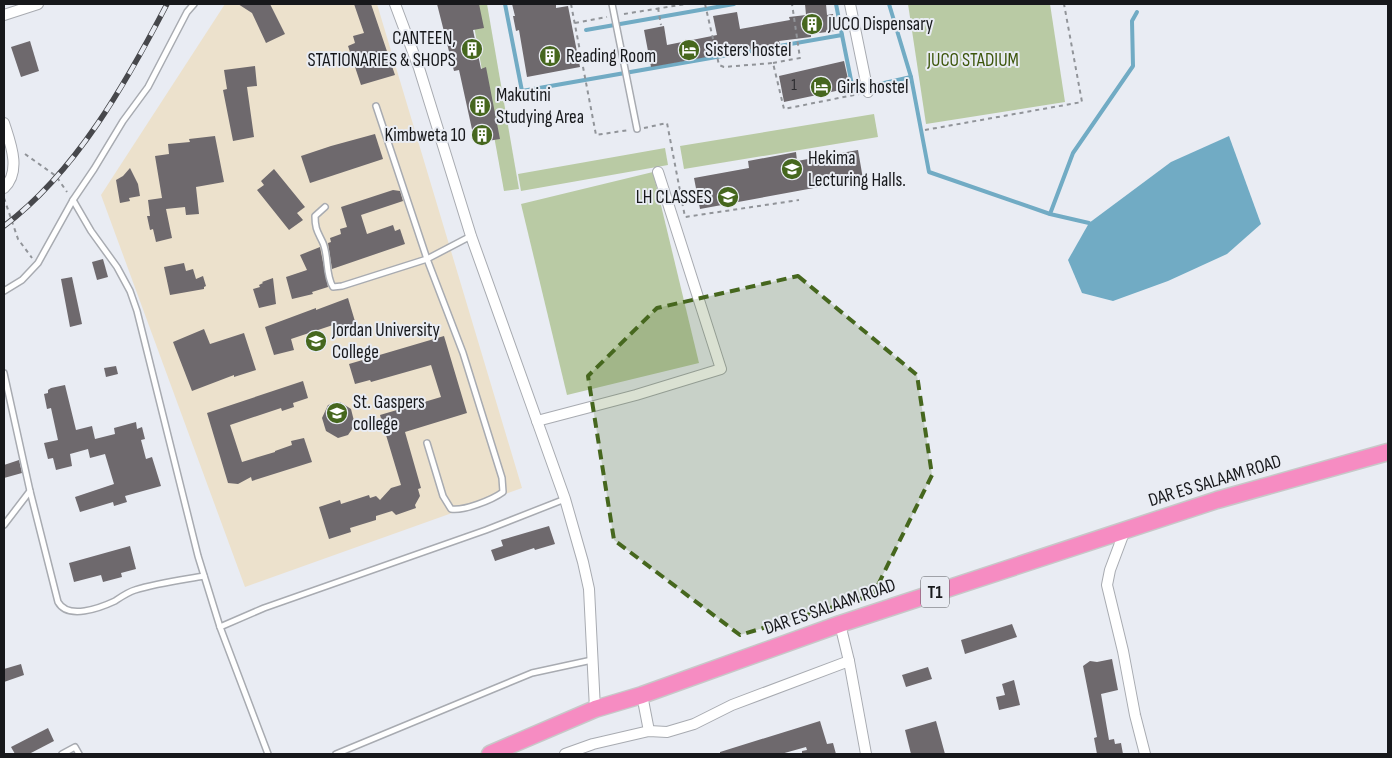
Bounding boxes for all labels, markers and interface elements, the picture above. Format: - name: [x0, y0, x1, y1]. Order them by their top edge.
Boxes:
- building icon: JUCO Dispensary: [800, 12, 824, 36]
- place label: JUCO Dispensary: [827, 13, 934, 36]
- place label: CANTEEN, STATIONARIES & SHOPS: [307, 27, 456, 72]
- building icon: CANTEEN, STATIONARIES & SHOPS: [460, 37, 484, 61]
- hotel icon: Sisters hostel: [677, 38, 701, 62]
- place label: Sisters hostel: [705, 39, 791, 62]
- building icon: Reading Room: [538, 44, 562, 68]
- place label: Reading Room: [566, 45, 656, 68]
- park label: JUCO STADIUM: [926, 49, 1019, 72]
- hotel icon: Girls hostel: [809, 75, 833, 99]
- house number: 1: [791, 76, 797, 95]
- place label: Girls hostel: [837, 76, 909, 99]
- place label: Makutini Studying Area: [496, 84, 584, 129]
- building icon: Makutini Studying Area: [468, 94, 492, 118]
- building icon: Kimbweta 10: [470, 123, 494, 147]
- place label: Kimbweta 10: [384, 124, 466, 147]
- place label: Hekima Lecturing Halls.: [808, 147, 906, 192]
- school or university icon: Hekima Lecturing Halls.: [780, 157, 804, 181]
- school or university icon: LH CLASSES: [716, 185, 740, 209]
- place label: LH CLASSES: [636, 186, 712, 209]
- place label: Jordan University College: [331, 319, 441, 364]
- school or university icon: Jordan University College: [304, 329, 328, 353]
- place label: St. Gaspers college: [353, 391, 425, 436]
- school or university icon: St. Gaspers college: [325, 401, 349, 425]
- street label: DAR ES SALAAM ROAD: [1146, 450, 1284, 512]
- street label: DAR ES SALAAM ROAD: [761, 574, 899, 640]
- road number: T1: [921, 576, 949, 608]

